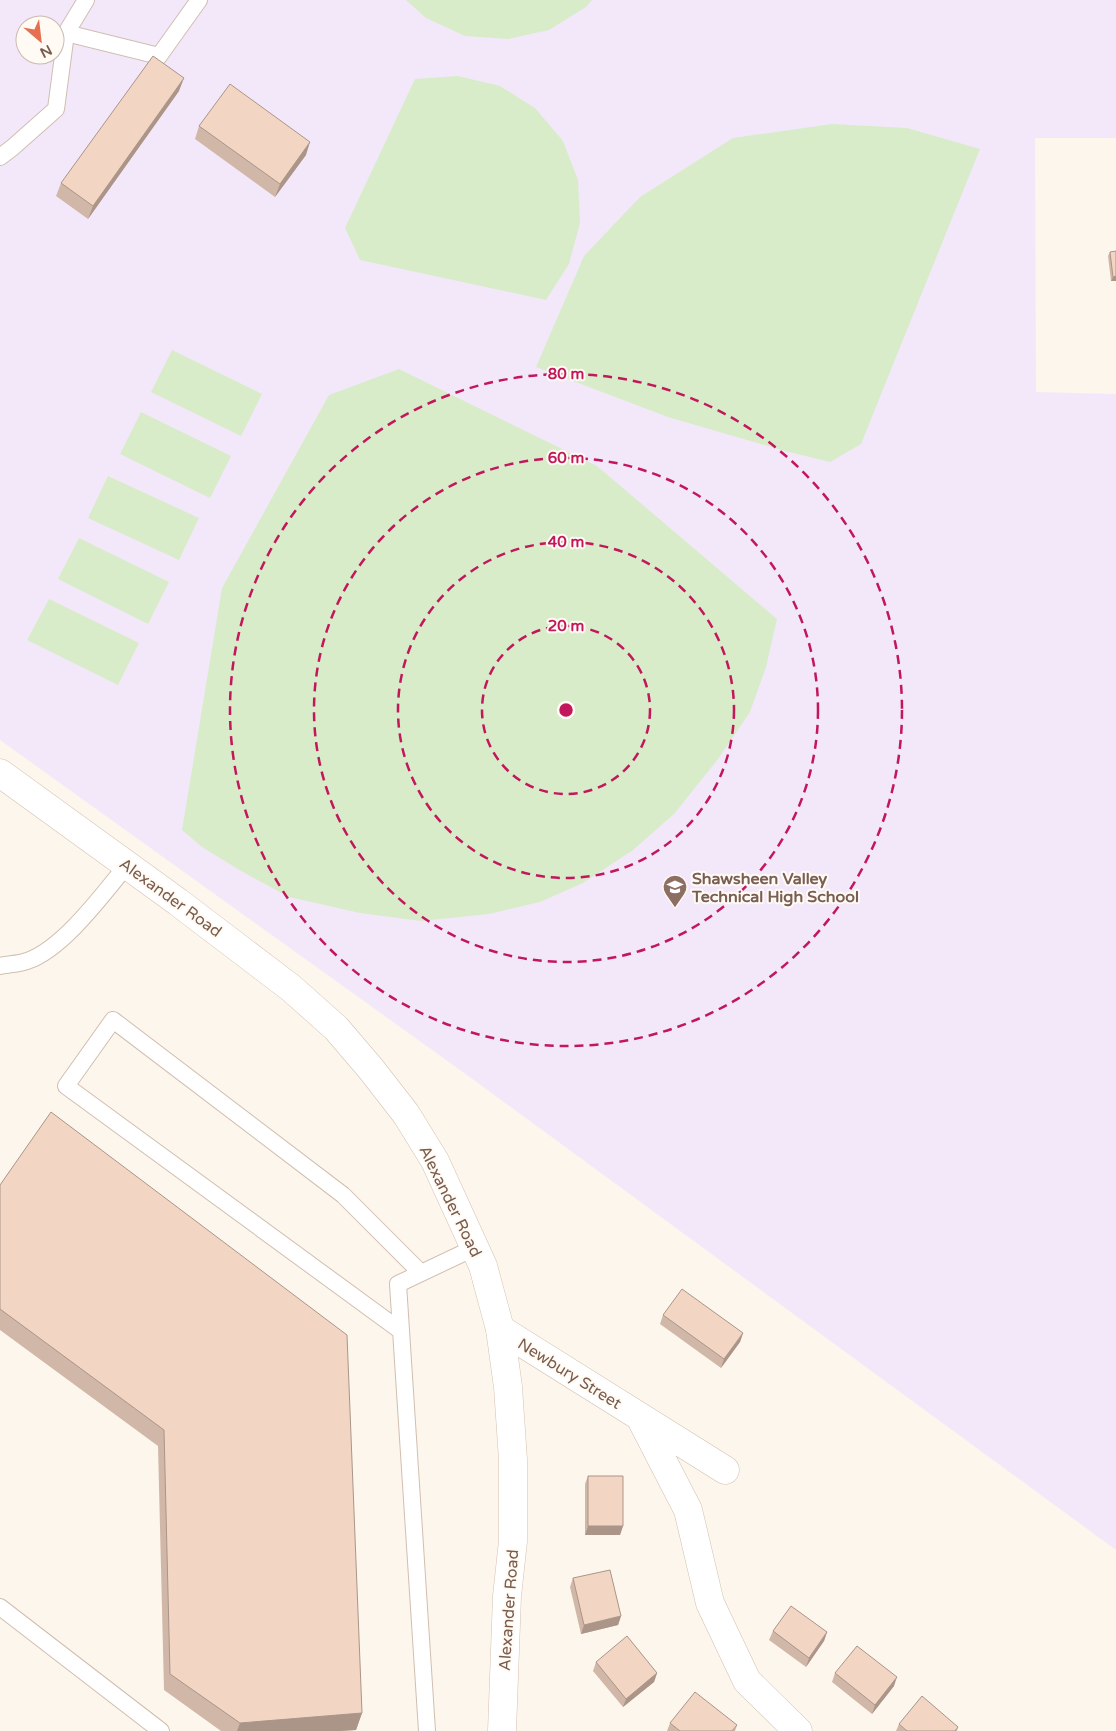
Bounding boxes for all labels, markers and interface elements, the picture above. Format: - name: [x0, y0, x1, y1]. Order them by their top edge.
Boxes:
- north arrow: [15, 15, 65, 65]
- text: N: [37, 41, 55, 61]
- text: 80 m: [548, 365, 584, 383]
- text: 60 m: [548, 449, 584, 467]
- text: 40 m: [548, 533, 584, 551]
- text: 20 m: [548, 617, 584, 635]
- centre of rings: [557, 701, 575, 719]
- street label: Alexander Road: [115, 854, 226, 942]
- place label: Shawsheen Valley Technical High School: [691, 869, 859, 907]
- school or university icon: Shawsheen Valley Technical High School: [662, 874, 688, 908]
- street label: Alexander Road: [414, 1142, 486, 1261]
- street label: Newbury Street: [514, 1334, 625, 1414]
- street label: Alexander Road: [495, 1549, 523, 1672]

